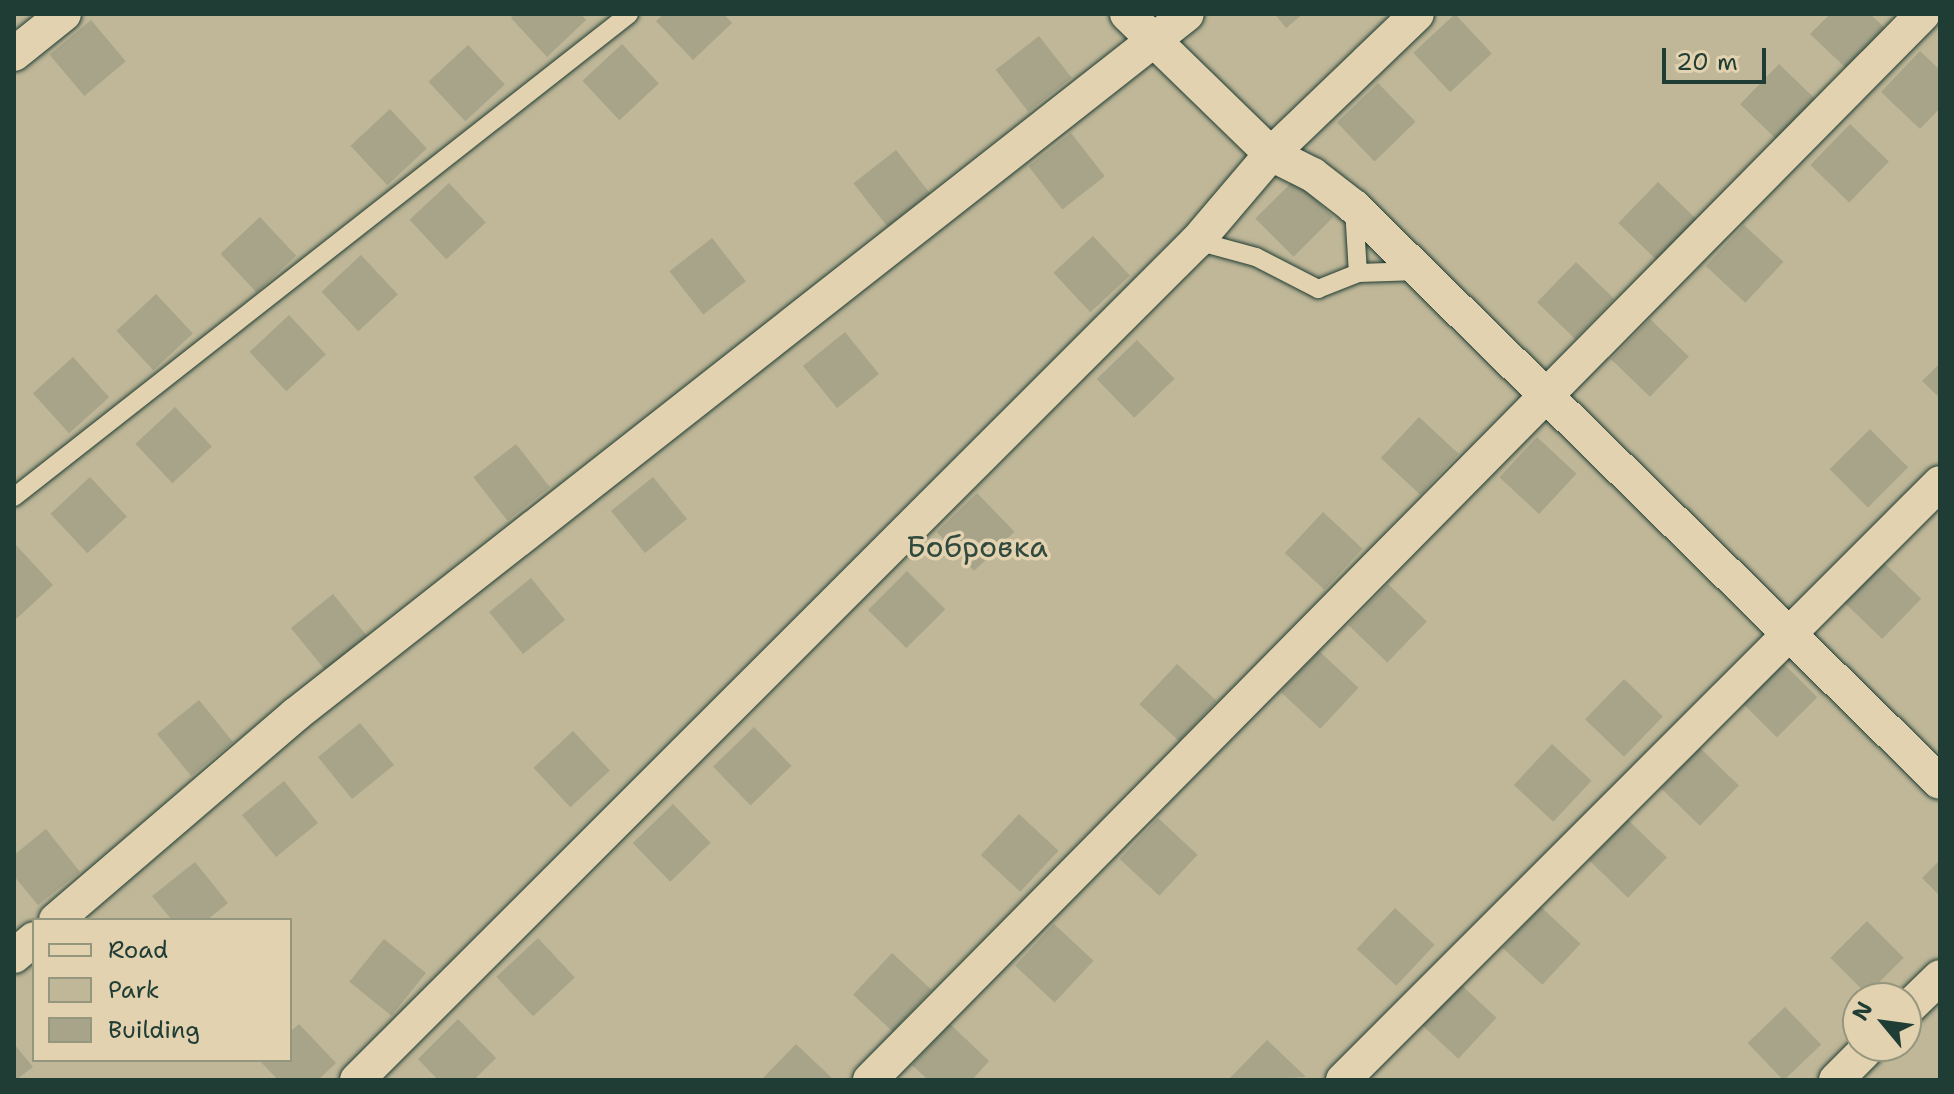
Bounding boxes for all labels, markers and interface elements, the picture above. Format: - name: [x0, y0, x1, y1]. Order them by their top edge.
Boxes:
- scale bar: [1666, 32, 1770, 82]
- text: 20 m: [1676, 46, 1738, 78]
- park label: Бобровка: [906, 529, 1048, 565]
- legend: [32, 918, 292, 1062]
- text: Road: [108, 934, 168, 966]
- text: Park: [108, 974, 160, 1006]
- north arrow: [1842, 982, 1922, 1062]
- text: N: [1845, 996, 1879, 1026]
- text: Building: [108, 1014, 200, 1046]

